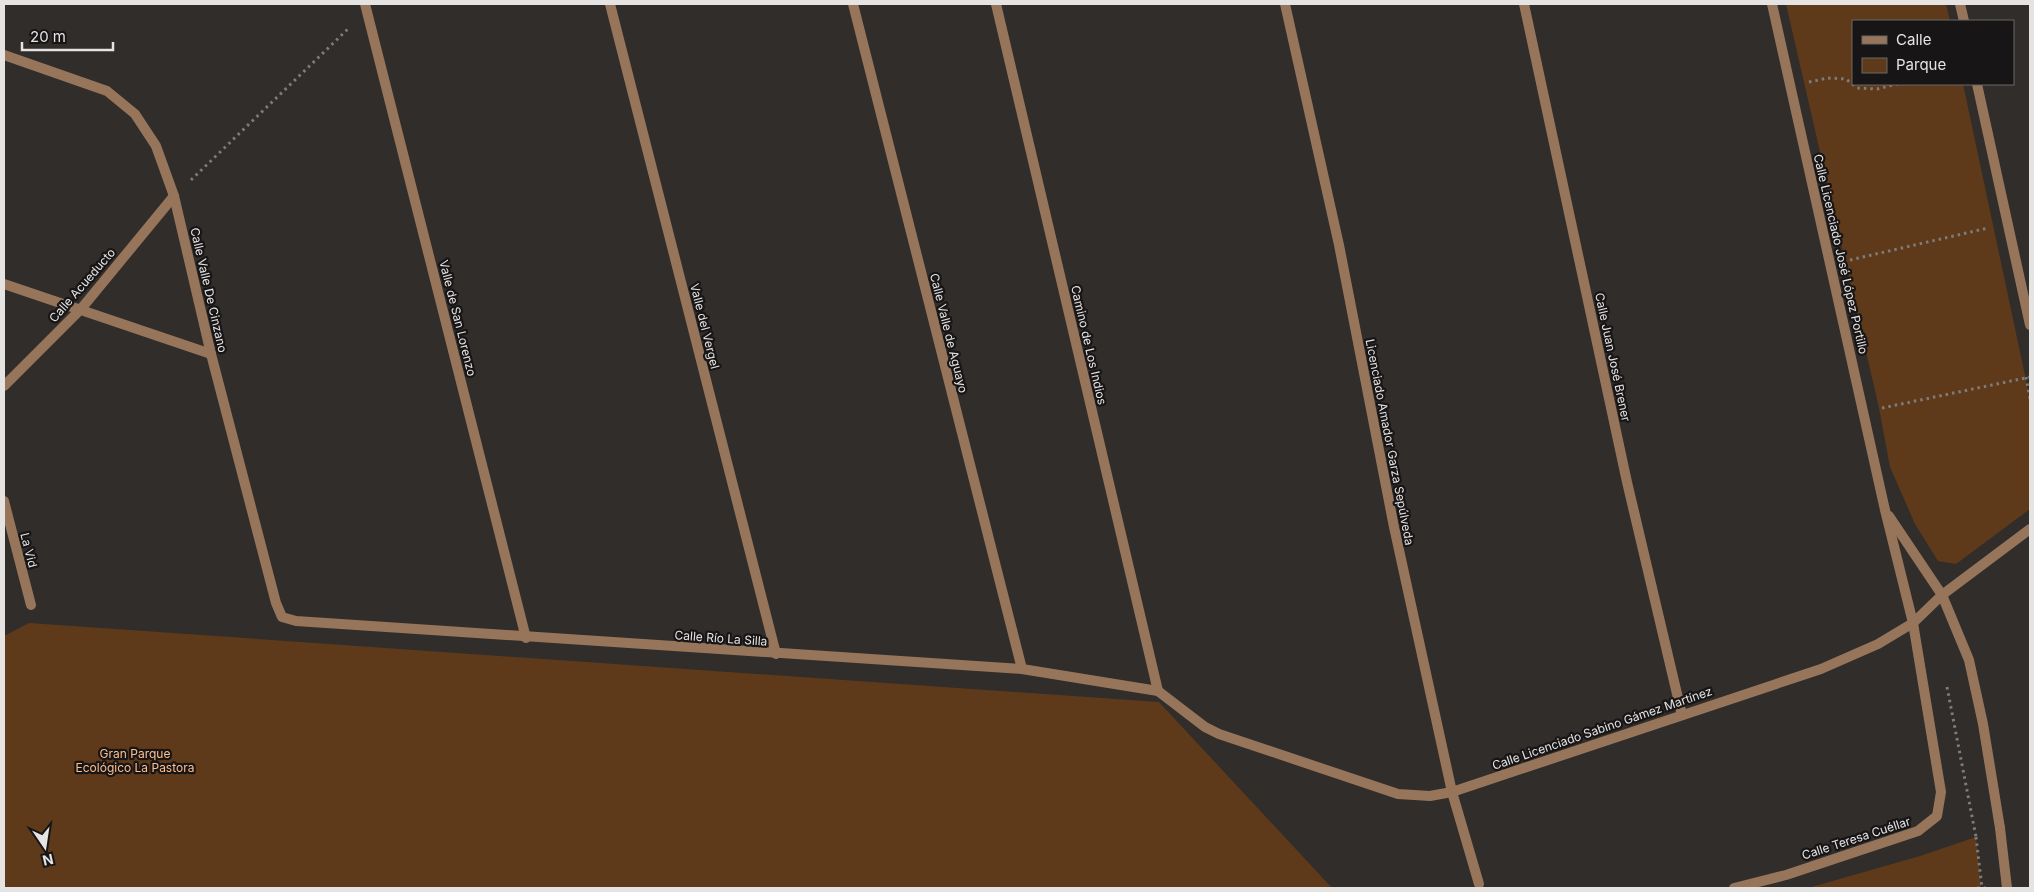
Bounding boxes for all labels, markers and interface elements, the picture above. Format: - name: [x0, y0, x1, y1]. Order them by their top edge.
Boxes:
- scale bar: [22, 20, 114, 52]
- legend: [1852, 20, 2014, 85]
- text: 20 m: [30, 27, 66, 46]
- text: Calle: [1896, 30, 1931, 49]
- text: Parque: [1896, 55, 1946, 74]
- street label: Calle Licenciado José López Portillo: [1811, 152, 1871, 356]
- street label: Calle Valle De Cinzano: [187, 226, 231, 354]
- street label: Calle Acueducto: [46, 245, 118, 325]
- street label: Valle de San Lorenzo: [436, 258, 480, 378]
- street label: Calle Valle de Aguayo: [927, 272, 971, 394]
- street label: Valle del Vergel: [687, 282, 723, 370]
- street label: Camino de Los Indios: [1068, 284, 1110, 406]
- street label: Calle Juan José Brener: [1592, 291, 1634, 423]
- street label: Licenciado Amador Garza Sepúlveda: [1363, 338, 1417, 546]
- street label: La Vid: [17, 531, 41, 569]
- street label: Calle Río La Silla: [674, 627, 768, 649]
- street label: Calle Licenciado Sabino Gámez Martínez: [1490, 683, 1714, 773]
- park label: Gran Parque Ecológico La Pastora: [76, 746, 194, 775]
- street label: Calle Teresa Cuéllar: [1800, 813, 1913, 863]
- north arrow: [20, 822, 70, 872]
- text: N: [41, 851, 55, 870]

